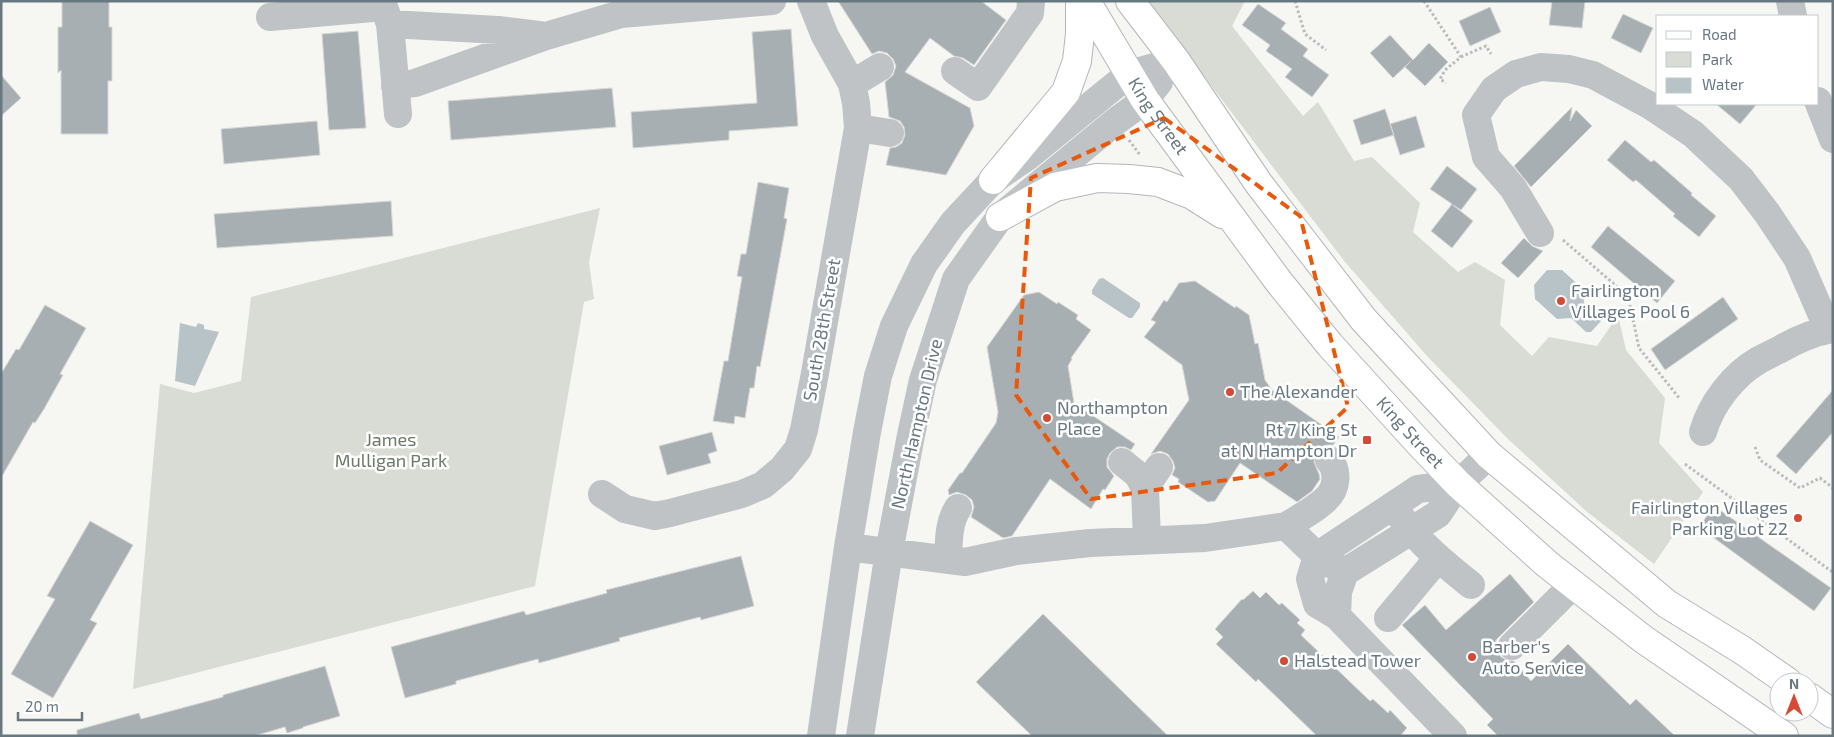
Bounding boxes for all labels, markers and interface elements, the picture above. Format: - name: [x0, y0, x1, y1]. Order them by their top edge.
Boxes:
- legend: [1656, 15, 1819, 105]
- text: Road: [1702, 25, 1737, 43]
- text: Park: [1702, 50, 1733, 68]
- street label: King Street: [1124, 73, 1194, 159]
- text: Water: [1702, 75, 1744, 93]
- street label: South 28th Street: [798, 257, 844, 403]
- place label: Fairlington Villages Pool 6: [1571, 279, 1690, 322]
- marker: Fairlington Villages Pool 6: [1555, 295, 1567, 307]
- street label: North Hampton Drive: [886, 337, 946, 511]
- place label: The Alexander: [1240, 380, 1357, 402]
- marker: The Alexander: [1224, 386, 1236, 398]
- street label: King Street: [1372, 392, 1449, 473]
- place label: Northampton Place: [1057, 396, 1168, 439]
- marker: Northampton Place: [1041, 412, 1053, 424]
- place label: Rt 7 King St at N Hampton Dr: [1221, 418, 1357, 461]
- park label: James Mulligan Park: [335, 428, 447, 471]
- marker: Rt 7 King St at N Hampton Dr: [1361, 434, 1373, 446]
- place label: Fairlington Villages Parking Lot 22: [1631, 496, 1788, 539]
- marker: Fairlington Villages Parking Lot 22: [1792, 512, 1804, 524]
- place label: Barber's Auto Service: [1482, 635, 1584, 678]
- place label: Halstead Tower: [1294, 649, 1421, 671]
- marker: Barber's Auto Service: [1466, 651, 1478, 663]
- marker: Halstead Tower: [1278, 655, 1290, 667]
- north arrow: [1769, 672, 1819, 722]
- text: N: [1789, 675, 1799, 692]
- scale bar: [18, 690, 81, 722]
- text: 20 m: [25, 697, 59, 715]

